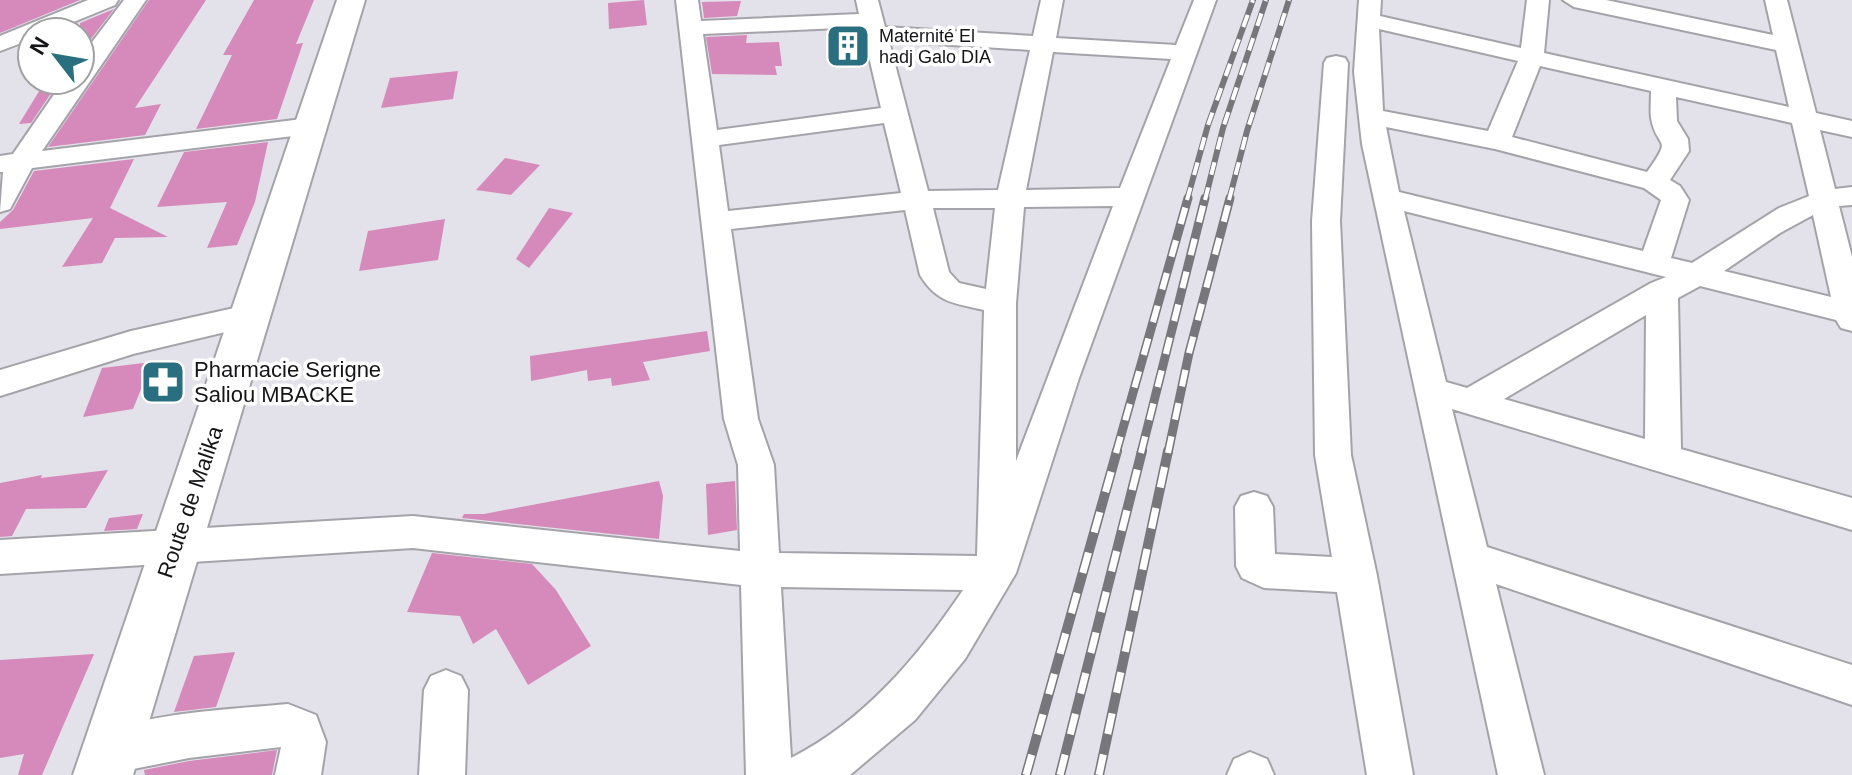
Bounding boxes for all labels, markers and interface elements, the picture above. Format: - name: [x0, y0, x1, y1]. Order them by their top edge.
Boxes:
- north arrow: [16, 16, 96, 96]
- building icon: Maternité El hadj Galo DIA: [824, 22, 872, 70]
- place label: Maternité El hadj Galo DIA: [879, 26, 991, 67]
- text: N: [24, 33, 54, 59]
- place label: Pharmacie Serigne Saliou MBACKE: [194, 357, 381, 407]
- pharmacy icon: Pharmacie Serigne Saliou MBACKE: [139, 358, 187, 406]
- street label: Route de Malika: [152, 422, 228, 581]

